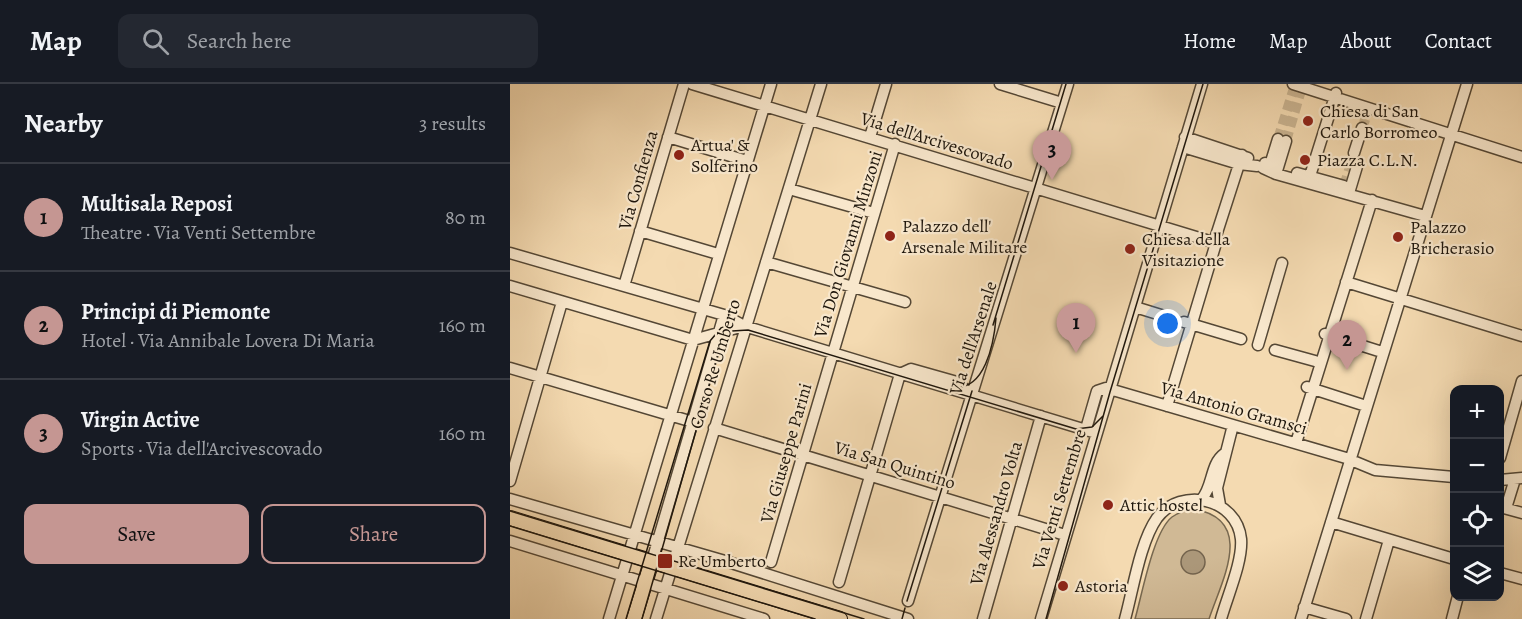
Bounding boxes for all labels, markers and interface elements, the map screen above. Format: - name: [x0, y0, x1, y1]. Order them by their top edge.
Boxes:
- search box: [118, 14, 538, 68]
- text: Map: [30, 22, 82, 60]
- icon: search: [139, 25, 172, 58]
- text: Search here: [187, 26, 291, 56]
- text: Home: [1183, 27, 1236, 55]
- text: Map: [1269, 27, 1307, 55]
- text: About: [1340, 27, 1392, 55]
- text: Contact: [1425, 27, 1492, 55]
- place label: Chiesa di San Carlo Borromeo: [1320, 99, 1438, 144]
- text: Nearby: [24, 106, 103, 141]
- street label: Via dell'Arcivescovado: [857, 106, 1016, 176]
- text: 3 results: [419, 110, 486, 137]
- marker: Chiesa di San Carlo Borromeo: [1301, 114, 1315, 128]
- street label: Via Confienza: [612, 127, 664, 233]
- pin: 3: [1032, 130, 1072, 180]
- place label: Artua' & Solferino: [690, 133, 758, 178]
- marker: Artua' & Solferino: [672, 148, 686, 162]
- street label: Via Don Giovanni Minzoni: [808, 148, 888, 341]
- place label: Piazza C.L.N.: [1317, 148, 1418, 172]
- marker: Piazza C.L.N.: [1298, 153, 1312, 167]
- text: Multisala Reposi: [81, 189, 233, 219]
- text: 1: [40, 204, 47, 231]
- text: 80 m: [445, 204, 486, 231]
- place label: Palazzo dell' Arsenale Militare: [901, 214, 1027, 259]
- place label: Palazzo Bricherasio: [1410, 215, 1494, 260]
- text: Theatre · Via Venti Settembre: [81, 219, 316, 246]
- place label: Chiesa della Visitazione: [1141, 227, 1231, 272]
- marker: Palazzo dell' Arsenale Militare: [883, 229, 897, 243]
- marker: Palazzo Bricherasio: [1391, 230, 1405, 244]
- marker: Chiesa della Visitazione: [1123, 242, 1137, 256]
- street label: Via dell'Arsenale: [943, 278, 1003, 399]
- street label: Corso Re Umberto: [684, 296, 746, 432]
- text: Principi di Piemonte: [81, 297, 270, 327]
- pin: 1: [1056, 304, 1096, 353]
- your location: [1153, 309, 1182, 338]
- text: 2: [39, 312, 48, 339]
- text: 160 m: [439, 312, 486, 339]
- pin: 2: [1328, 320, 1366, 370]
- text: Hotel · Via Annibale Lovera Di Maria: [81, 327, 375, 354]
- street label: Via Antonio Gramsci: [1157, 375, 1310, 440]
- street label: Via Giuseppe Parini: [754, 380, 817, 527]
- map controls: [1450, 385, 1504, 601]
- button: +: [1450, 385, 1504, 439]
- text: Virgin Active: [81, 405, 200, 435]
- text: 3: [39, 420, 48, 447]
- text: 160 m: [439, 420, 486, 447]
- street label: Via Venti Settembre: [1026, 426, 1092, 573]
- text: Sports · Via dell'Arcivescovado: [81, 435, 322, 462]
- street label: Via San Quintino: [831, 435, 958, 495]
- street label: Via Alessandro Volta: [964, 438, 1028, 589]
- button: −: [1450, 439, 1504, 493]
- place label: Attic hostel: [1119, 493, 1203, 517]
- button: locate: [1450, 493, 1504, 547]
- marker: Attic hostel: [1101, 498, 1115, 512]
- button: Save: [24, 504, 249, 564]
- button: Share: [261, 504, 486, 564]
- button: layers: [1450, 547, 1504, 601]
- place label: Re Umberto: [678, 549, 766, 573]
- marker: Re Umberto: [656, 552, 674, 570]
- place label: Astoria: [1074, 574, 1129, 598]
- marker: Astoria: [1056, 579, 1070, 593]

